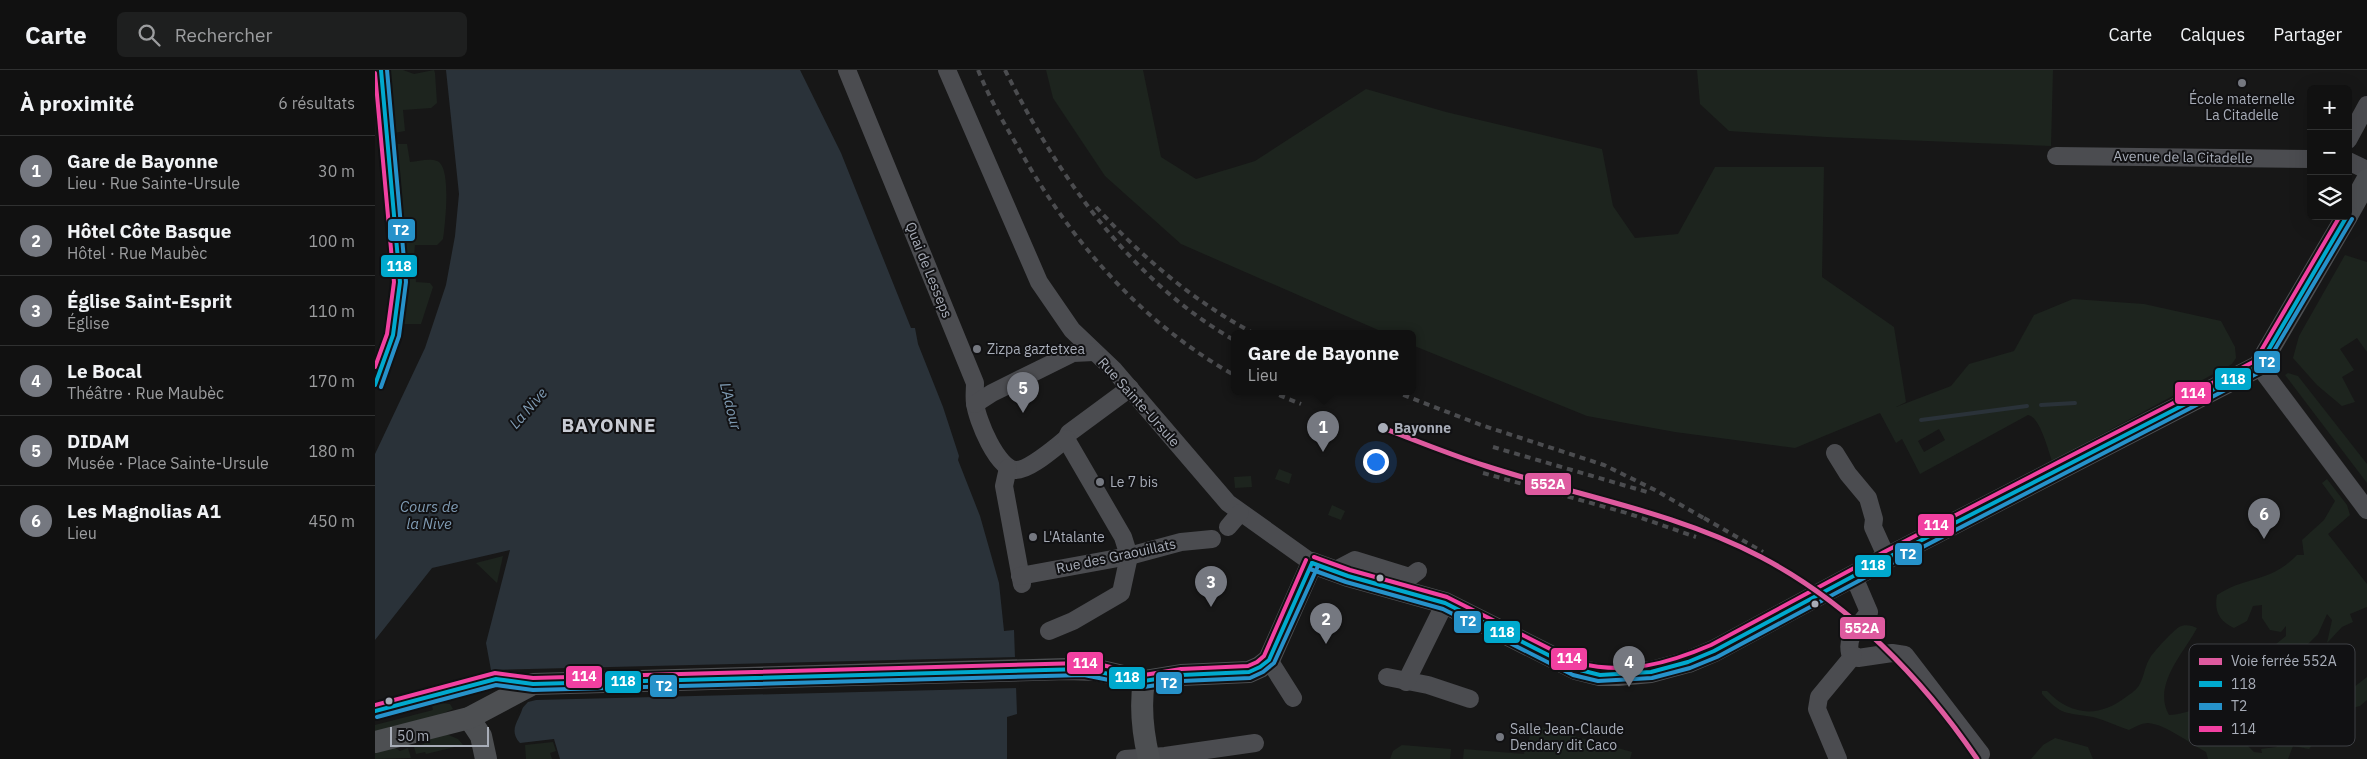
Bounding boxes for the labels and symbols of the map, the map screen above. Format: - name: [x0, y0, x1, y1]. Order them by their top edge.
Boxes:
- marker: École maternelle La Citadelle: [2236, 77, 2248, 89]
- place label: École maternelle La Citadelle: [2189, 89, 2295, 124]
- street label: Avenue de la Citadelle: [2113, 147, 2253, 167]
- line badge: T2: [387, 218, 416, 242]
- street label: Quai de Lesseps: [902, 219, 957, 321]
- text: T2: [393, 221, 409, 239]
- line badge: 118: [380, 254, 418, 278]
- text: 118: [386, 257, 412, 275]
- place label: Zizpa gaztetxea: [987, 340, 1085, 358]
- marker: Zizpa gaztetxea: [971, 343, 983, 355]
- line badge: T2: [2253, 350, 2281, 374]
- text: T2: [2259, 353, 2275, 371]
- street label: Rue Sainte-Ursule: [1094, 354, 1184, 451]
- line badge: 118: [2214, 367, 2252, 391]
- text: 118: [2220, 370, 2246, 388]
- pin: 5: [1007, 372, 1039, 413]
- water label: L'Adour: [716, 380, 746, 432]
- line badge: 114: [2174, 381, 2212, 405]
- water label: La Nive: [505, 383, 551, 432]
- text: 114: [2180, 384, 2206, 402]
- pin: 1: [1307, 411, 1339, 452]
- district label: BAYONNE: [561, 413, 657, 437]
- place label: Bayonne: [1394, 419, 1451, 437]
- marker: Bayonne: [1376, 421, 1390, 435]
- your location: [1363, 449, 1389, 475]
- line badge: 552A: [1524, 472, 1572, 496]
- place label: Le 7 bis: [1110, 473, 1158, 491]
- text: 552A: [1531, 475, 1566, 493]
- marker: Le 7 bis: [1094, 476, 1106, 488]
- water label: Cours de la Nive: [400, 497, 458, 533]
- pin: 6: [2248, 498, 2280, 539]
- line badge: 114: [1917, 513, 1955, 537]
- text: 114: [1923, 516, 1949, 534]
- place label: L'Atalante: [1043, 528, 1105, 546]
- marker: L'Atalante: [1027, 531, 1039, 543]
- street label: Rue des Graouillats: [1054, 534, 1178, 578]
- line badge: T2: [1894, 542, 1923, 566]
- text: T2: [1900, 545, 1916, 563]
- line badge: 118: [1854, 554, 1892, 578]
- text: 118: [1860, 556, 1886, 574]
- pin: 3: [1195, 566, 1227, 607]
- unlabelled marker: [1375, 573, 1385, 583]
- unlabelled marker: [1810, 599, 1820, 609]
- pin: 2: [1310, 603, 1342, 644]
- line badge: T2: [1453, 610, 1482, 634]
- text: T2: [1460, 612, 1476, 630]
- line badge: 552A: [1839, 616, 1886, 640]
- text: 552A: [1845, 619, 1880, 637]
- line badge: 118: [1483, 620, 1521, 644]
- text: 118: [1489, 623, 1515, 641]
- legend: [2189, 644, 2355, 746]
- pin: 4: [1613, 646, 1645, 687]
- line badge: 114: [1550, 647, 1588, 671]
- text: 114: [1556, 649, 1582, 667]
- line badge: 114: [1066, 651, 1104, 675]
- text: Voie ferrée 552A: [2231, 652, 2337, 670]
- text: 114: [1072, 654, 1098, 672]
- line badge: 114: [565, 665, 603, 689]
- line badge: 118: [1108, 666, 1146, 690]
- text: 114: [571, 667, 597, 685]
- text: 118: [1114, 668, 1140, 686]
- line badge: 118: [604, 670, 642, 694]
- line badge: T2: [1155, 671, 1183, 695]
- text: 118: [610, 672, 636, 690]
- line badge: T2: [649, 674, 678, 698]
- text: T2: [1161, 674, 1177, 692]
- text: 118: [2231, 675, 2256, 693]
- text: T2: [656, 677, 672, 695]
- unlabelled marker: [384, 696, 394, 706]
- text: T2: [2231, 697, 2247, 715]
- place label: Salle Jean-Claude Dendary dit Caco: [1510, 720, 1624, 754]
- text: 114: [2231, 720, 2256, 738]
- scale bar: [390, 724, 489, 747]
- marker: Salle Jean-Claude Dendary dit Caco: [1494, 731, 1506, 743]

